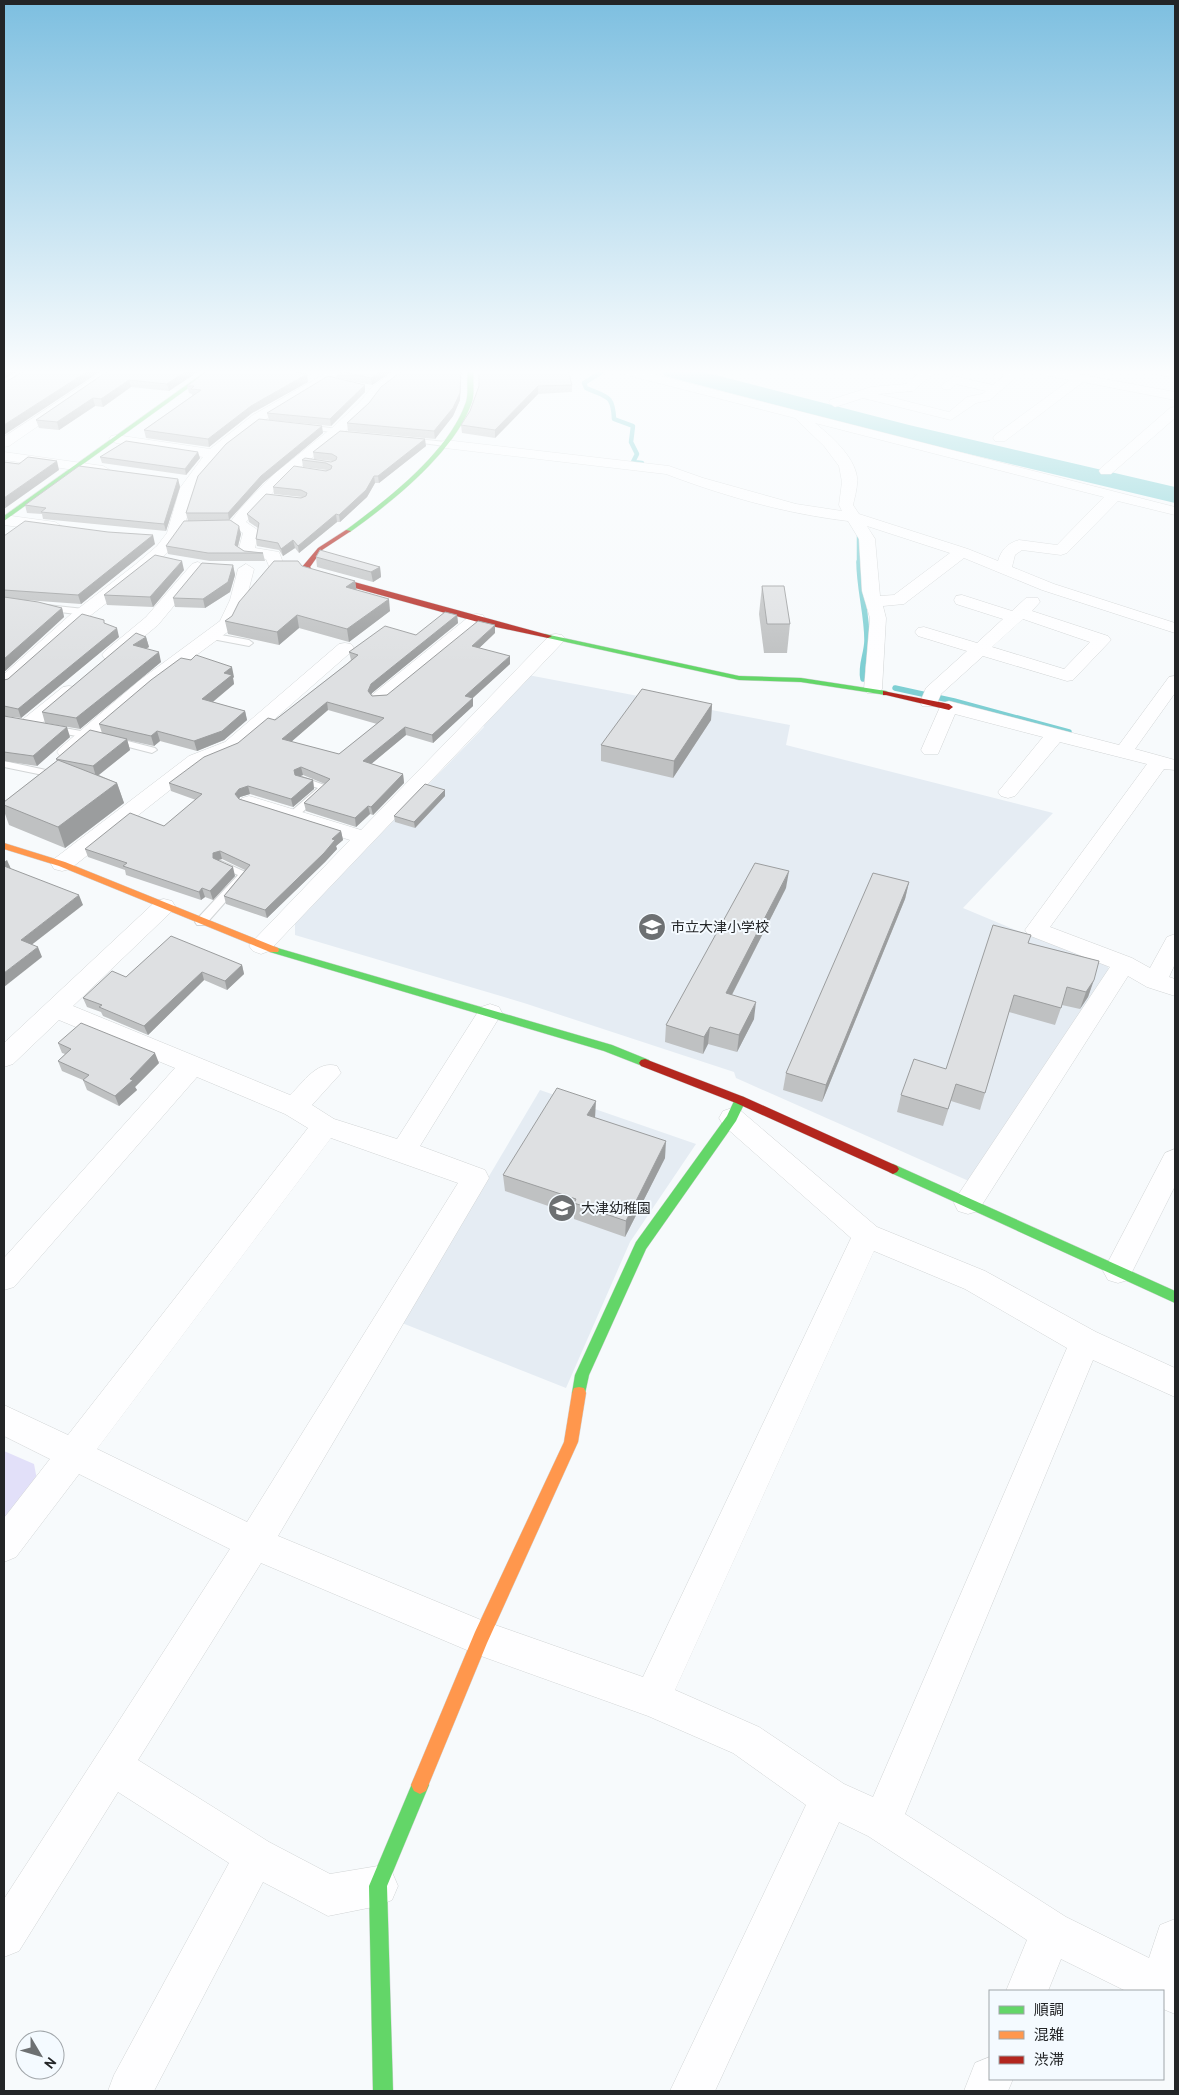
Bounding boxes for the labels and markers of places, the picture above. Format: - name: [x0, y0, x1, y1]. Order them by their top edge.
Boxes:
- school or university icon: 市立大津小学校: [637, 912, 667, 942]
- place label: 市立大津小学校: [671, 920, 769, 937]
- school or university icon: 大津幼稚園: [547, 1193, 577, 1223]
- place label: 大津幼稚園: [581, 1201, 651, 1218]

